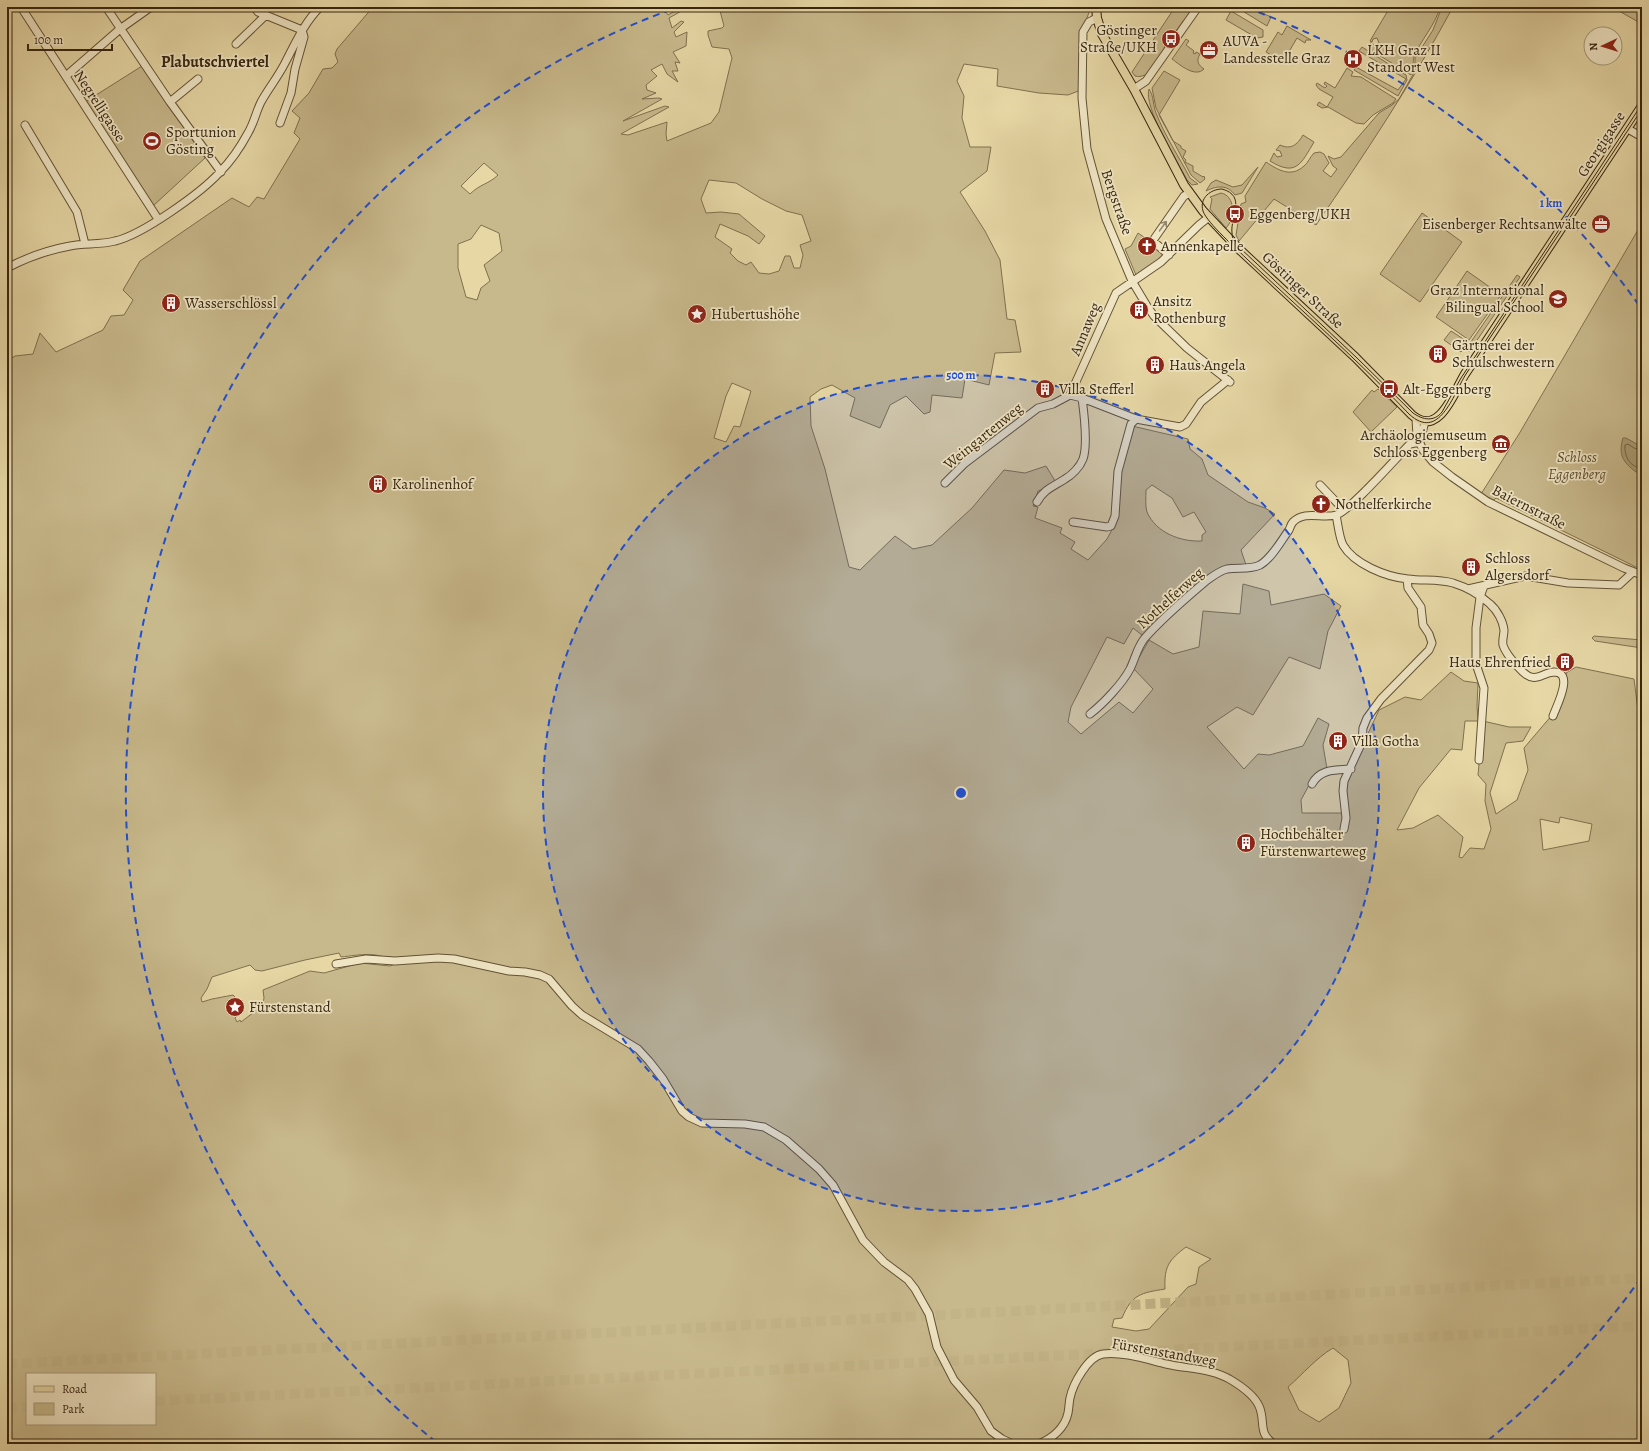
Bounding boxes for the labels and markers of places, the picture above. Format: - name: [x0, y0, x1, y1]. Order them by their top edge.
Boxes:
- place label: Göstinger Straße/UKH: [1080, 20, 1157, 57]
- bus stop icon: Göstinger Straße/UKH: [1160, 28, 1182, 50]
- place label: AUVA - Landesstelle Graz: [1222, 31, 1331, 68]
- office icon: AUVA - Landesstelle Graz: [1198, 39, 1220, 61]
- place label: LKH Graz II Standort West: [1367, 40, 1455, 77]
- hospital icon: LKH Graz II Standort West: [1342, 48, 1364, 70]
- place label: Sportunion Gösting: [166, 122, 236, 159]
- sports icon: Sportunion Gösting: [141, 130, 163, 152]
- bus stop icon: Eggenberg/UKH: [1224, 203, 1246, 225]
- place label: Eggenberg/UKH: [1249, 204, 1351, 224]
- office icon: Eisenberger Rechtsanwälte: [1590, 213, 1612, 235]
- place label: Eisenberger Rechtsanwälte: [1422, 214, 1587, 234]
- church icon: Annenkapelle: [1136, 235, 1158, 257]
- place label: Annenkapelle: [1160, 236, 1244, 256]
- place label: Graz International Bilingual School: [1430, 280, 1544, 317]
- school or university icon: Graz International Bilingual School: [1547, 288, 1569, 310]
- place label: Ansitz Rothenburg: [1152, 291, 1227, 328]
- building icon: Wasserschlössl: [160, 292, 182, 314]
- place label: Wasserschlössl: [184, 293, 277, 313]
- building icon: Ansitz Rothenburg: [1128, 299, 1150, 321]
- place icon: Hubertushöhe: [686, 303, 708, 325]
- place label: Hubertushöhe: [711, 304, 800, 324]
- place label: Gärtnerei der Schulschwestern: [1452, 335, 1555, 372]
- building icon: Gärtnerei der Schulschwestern: [1427, 343, 1449, 365]
- building icon: Haus Angela: [1144, 354, 1166, 376]
- place label: Haus Angela: [1169, 355, 1246, 375]
- building icon: Villa Stefferl: [1034, 378, 1056, 400]
- bus stop icon: Alt-Eggenberg: [1378, 378, 1400, 400]
- place label: Villa Stefferl: [1058, 379, 1134, 399]
- place label: Alt-Eggenberg: [1402, 379, 1492, 399]
- place label: Archäologiemuseum Schloss Eggenberg: [1360, 425, 1488, 462]
- museum icon: Archäologiemuseum Schloss Eggenberg: [1490, 433, 1512, 455]
- building icon: Karolinenhof: [367, 473, 389, 495]
- place label: Karolinenhof: [392, 474, 475, 494]
- church icon: Nothelferkirche: [1310, 493, 1332, 515]
- place label: Nothelferkirche: [1335, 494, 1432, 514]
- place label: Schloss Algersdorf: [1484, 548, 1551, 585]
- building icon: Schloss Algersdorf: [1460, 556, 1482, 578]
- building icon: Haus Ehrenfried: [1554, 651, 1576, 673]
- place label: Haus Ehrenfried: [1449, 652, 1552, 672]
- building icon: Villa Gotha: [1327, 730, 1349, 752]
- place label: Villa Gotha: [1351, 731, 1419, 751]
- centre of rings: [954, 786, 968, 800]
- place label: Hochbehälter Fürstenwarteweg: [1260, 824, 1367, 861]
- building icon: Hochbehälter Fürstenwarteweg: [1235, 832, 1257, 854]
- place icon: Fürstenstand: [224, 996, 246, 1018]
- place label: Fürstenstand: [249, 997, 332, 1017]

